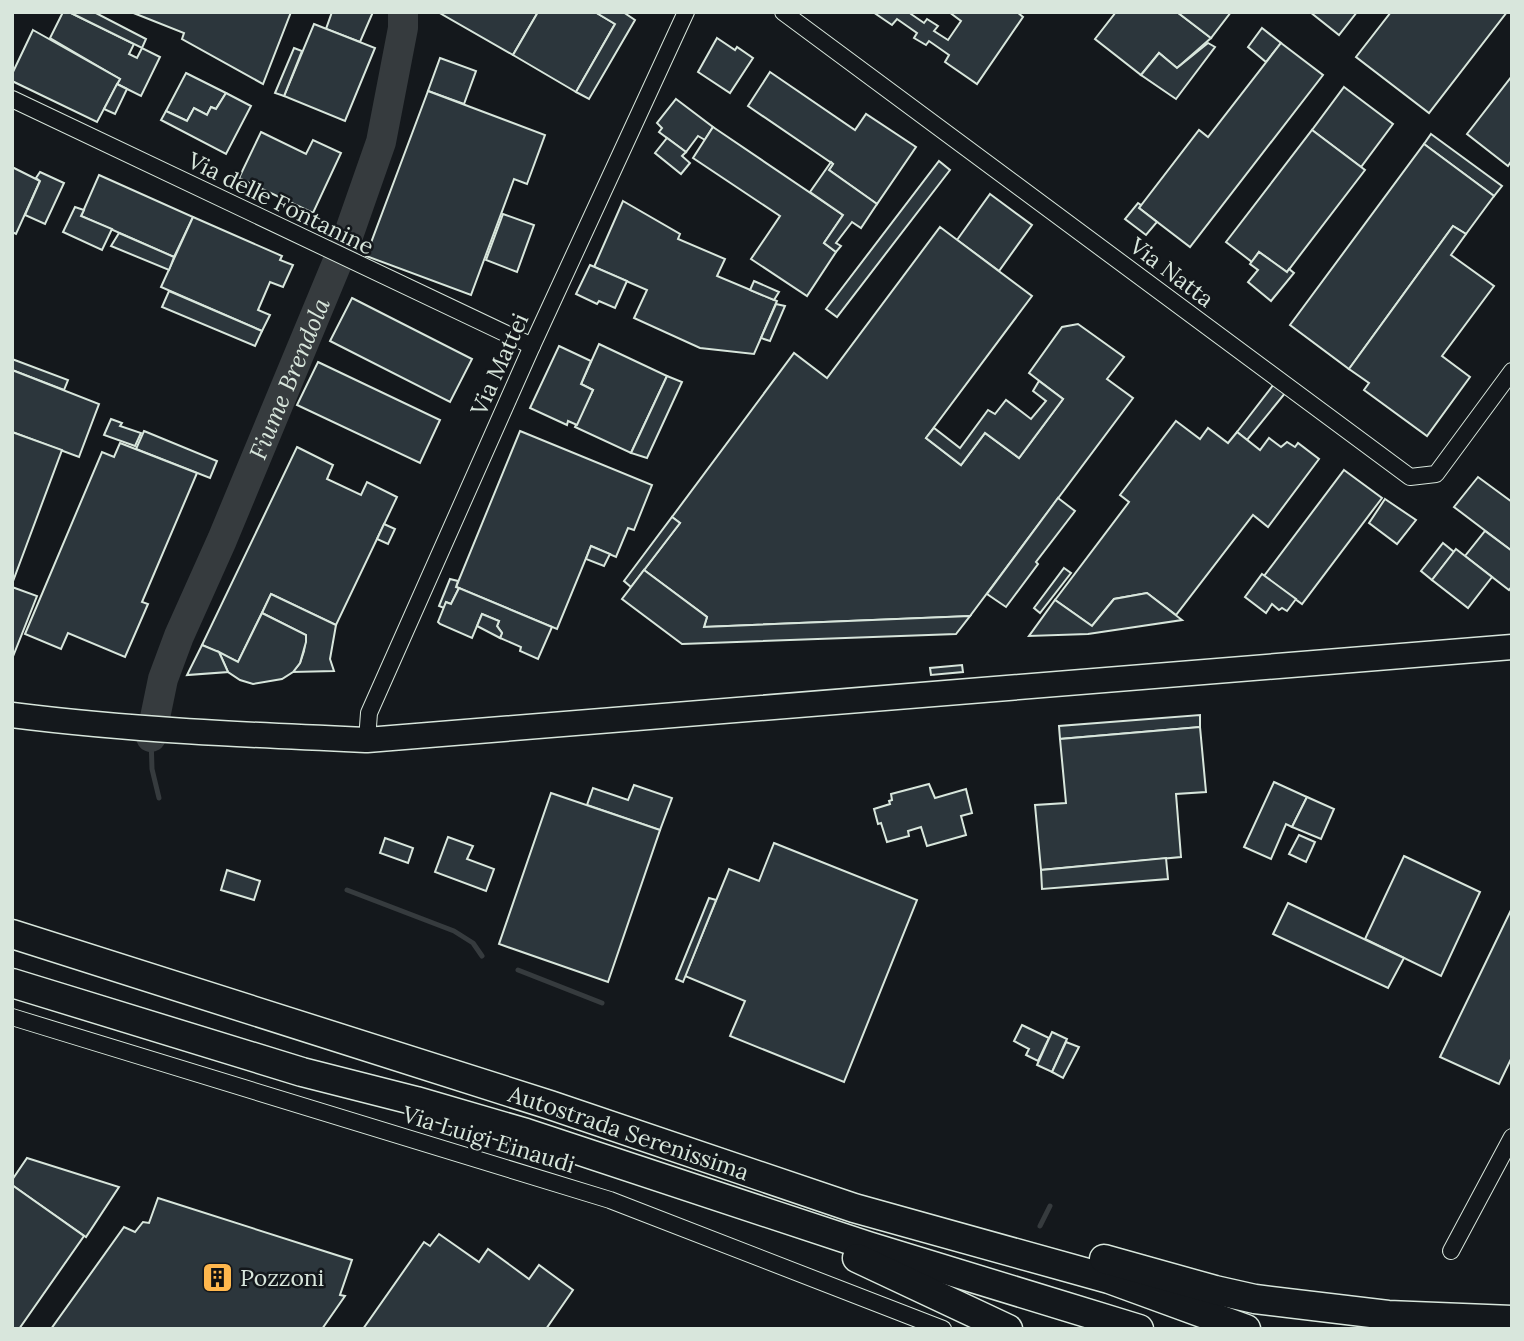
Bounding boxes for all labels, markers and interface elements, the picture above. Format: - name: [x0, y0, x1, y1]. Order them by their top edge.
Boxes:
- street label: Via delle Fontanine: [182, 145, 379, 261]
- street label: Via Natta: [1123, 230, 1220, 313]
- water label: Fiume Brendola: [242, 292, 337, 464]
- street label: Via Mattei: [463, 308, 534, 421]
- street label: Autostrada Serenissima: [504, 1078, 753, 1186]
- street label: Via Luigi Einaudi: [398, 1099, 579, 1179]
- building icon: Pozzoni: [200, 1260, 234, 1294]
- place label: Pozzoni: [240, 1263, 324, 1292]

